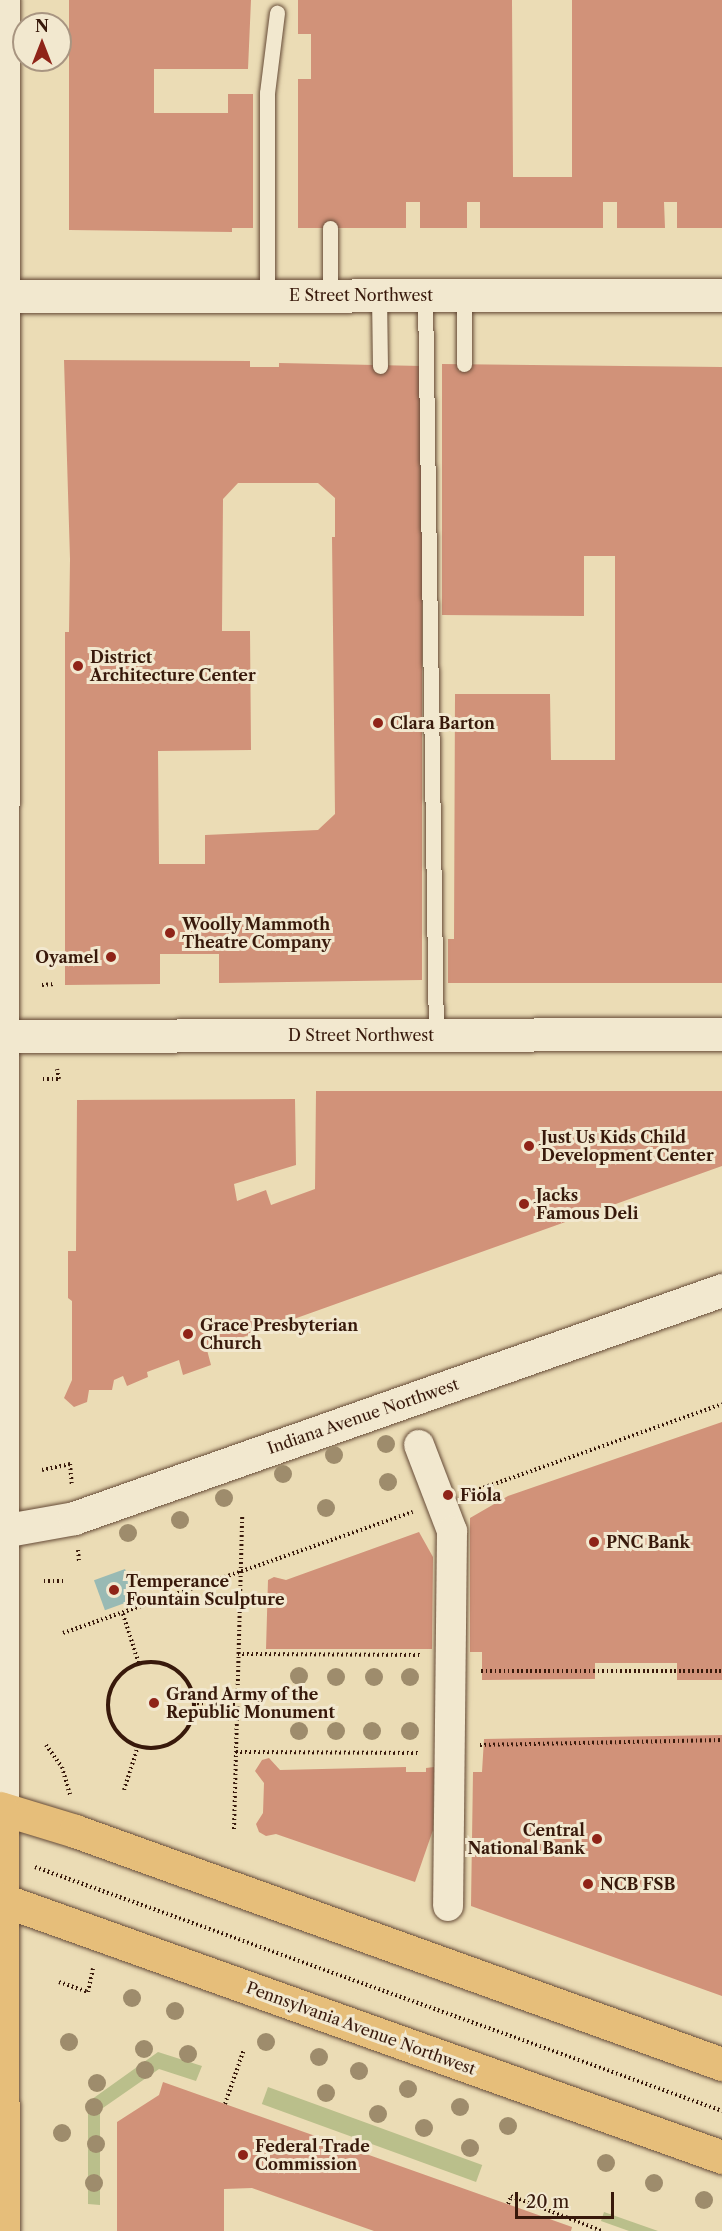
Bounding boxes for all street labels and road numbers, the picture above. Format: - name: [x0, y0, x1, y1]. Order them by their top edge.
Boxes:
- street label: E Street Northwest: [289, 285, 433, 305]
- street label: D Street Northwest: [288, 1025, 434, 1045]
- street label: Indiana Avenue Northwest: [264, 1374, 462, 1458]
- street label: Pennsylvania Avenue Northwest: [243, 1977, 479, 2079]

